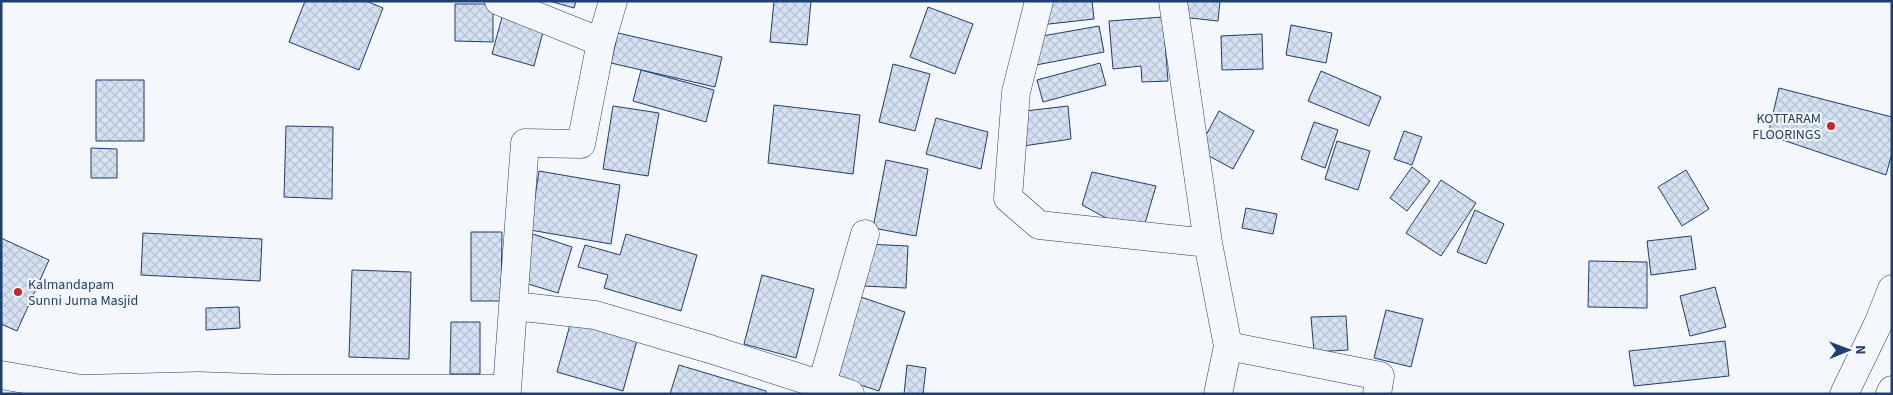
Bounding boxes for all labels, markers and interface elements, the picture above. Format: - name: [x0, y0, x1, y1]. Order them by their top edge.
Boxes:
- place label: KOTTARAM FLOORINGS: [1752, 109, 1821, 145]
- marker: KOTTARAM FLOORINGS: [1825, 120, 1837, 132]
- place label: Kalmandapam Sunni Juma Masjid: [28, 275, 138, 311]
- marker: Kalmandapam Sunni Juma Masjid: [12, 286, 24, 298]
- north arrow: [1823, 325, 1873, 375]
- text: N: [1850, 345, 1870, 355]

